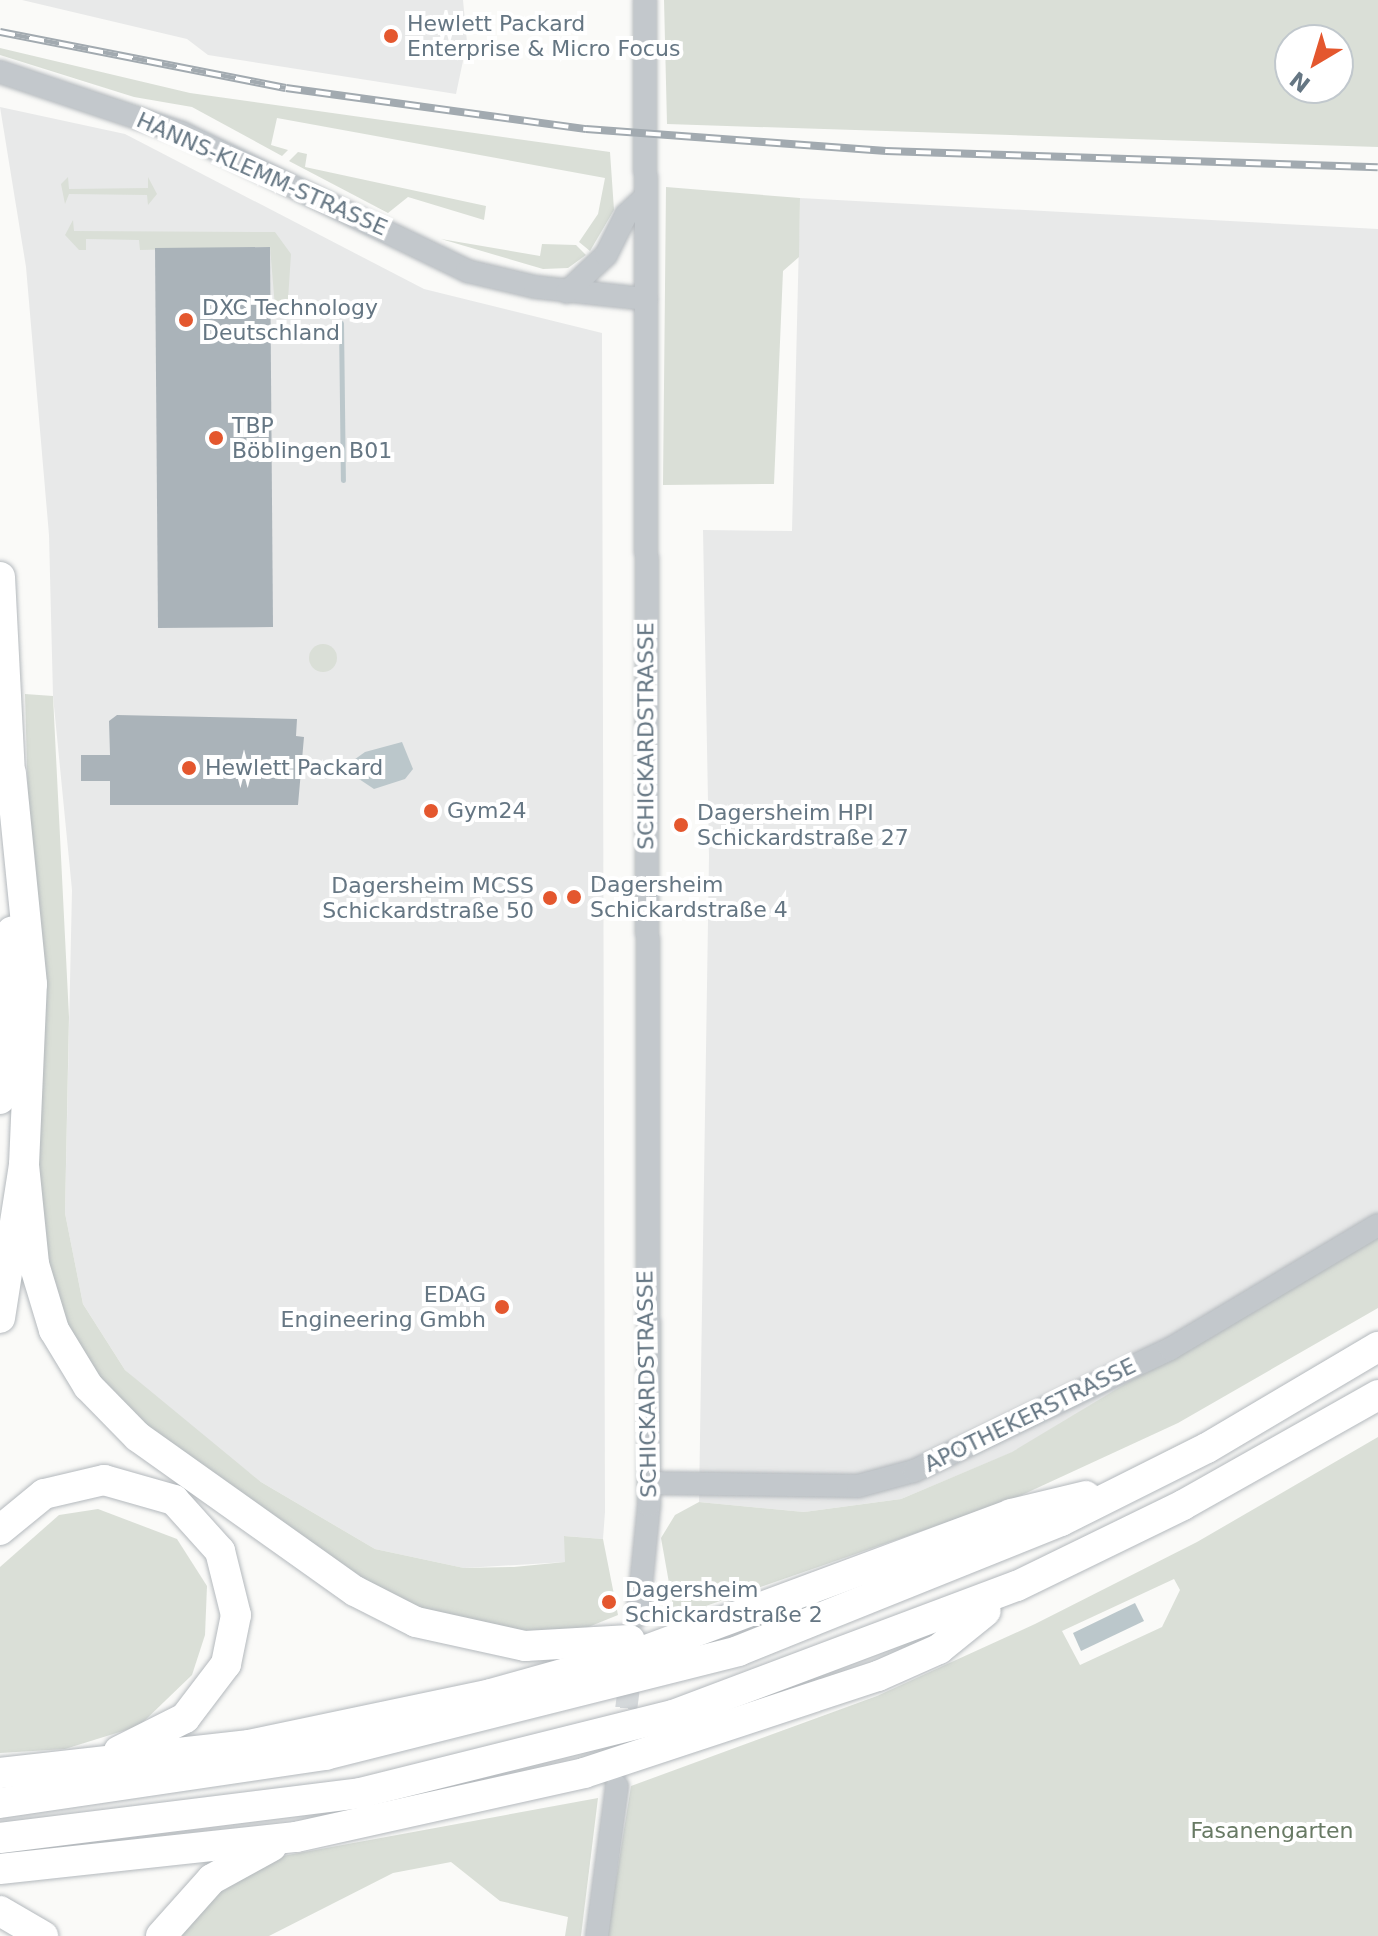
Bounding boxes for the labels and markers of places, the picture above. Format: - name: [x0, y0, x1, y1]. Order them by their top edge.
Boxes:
- place label: Hewlett Packard Enterprise & Micro Focus: [407, 10, 680, 62]
- marker: Hewlett Packard Enterprise & Micro Focus: [382, 27, 400, 45]
- place label: DXC Technology Deutschland: [202, 294, 378, 346]
- marker: DXC Technology Deutschland: [177, 311, 195, 329]
- place label: TBP Böblingen B01: [232, 412, 392, 464]
- marker: TBP Böblingen B01: [207, 429, 225, 447]
- place label: Hewlett Packard: [205, 755, 383, 781]
- marker: Hewlett Packard: [180, 759, 198, 777]
- place label: Gym24: [447, 798, 526, 824]
- place label: Dagersheim HPI Schickardstraße 27: [697, 799, 909, 850]
- marker: Gym24: [422, 802, 440, 820]
- marker: Dagersheim HPI Schickardstraße 27: [672, 816, 690, 834]
- place label: Dagersheim Schickardstraße 4: [590, 871, 788, 922]
- place label: Dagersheim MCSS Schickardstraße 50: [322, 872, 534, 924]
- marker: Dagersheim Schickardstraße 4: [565, 888, 583, 906]
- marker: Dagersheim MCSS Schickardstraße 50: [541, 889, 559, 907]
- place label: EDAG Engineering Gmbh: [281, 1281, 486, 1332]
- marker: EDAG Engineering Gmbh: [493, 1298, 511, 1316]
- place label: Dagersheim Schickardstraße 2: [625, 1576, 823, 1628]
- marker: Dagersheim Schickardstraße 2: [600, 1593, 618, 1611]

